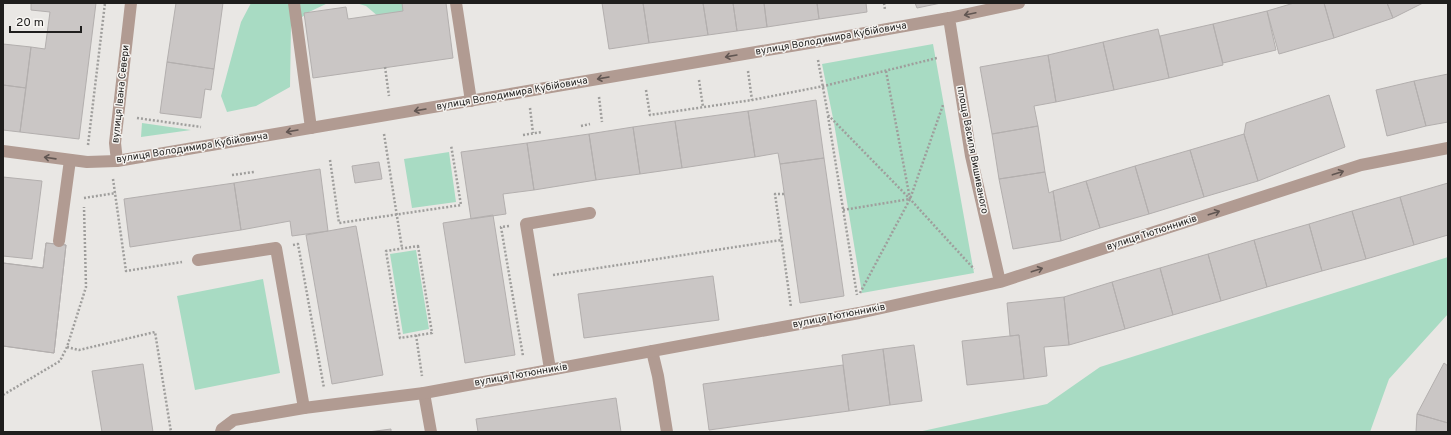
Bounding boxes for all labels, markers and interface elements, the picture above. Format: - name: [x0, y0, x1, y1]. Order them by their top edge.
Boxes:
- scale bar: [10, 8, 81, 34]
- one-way arrow: [964, 10, 977, 18]
- text: 20 m: [16, 15, 44, 31]
- street label: вулиця Володимира Кубійовича: [754, 19, 908, 59]
- street label: вулиця Івана Севери: [109, 44, 133, 144]
- one-way arrow: [725, 52, 738, 60]
- street label: вулиця Володимира Кубійовича: [435, 74, 589, 114]
- one-way arrow: [597, 75, 610, 83]
- street label: площа Василя Вишиваного: [953, 85, 991, 215]
- one-way arrow: [414, 106, 427, 114]
- one-way arrow: [285, 128, 298, 136]
- street label: вулиця Володимира Кубійовича: [115, 130, 269, 166]
- one-way arrow: [44, 154, 57, 161]
- one-way arrow: [1331, 169, 1344, 176]
- one-way arrow: [1207, 209, 1220, 216]
- street label: вулиця Тютюнників: [1105, 212, 1199, 254]
- one-way arrow: [1030, 266, 1043, 273]
- street label: вулиця Тютюнників: [791, 301, 887, 331]
- street label: вулиця Тютюнників: [473, 360, 569, 390]

